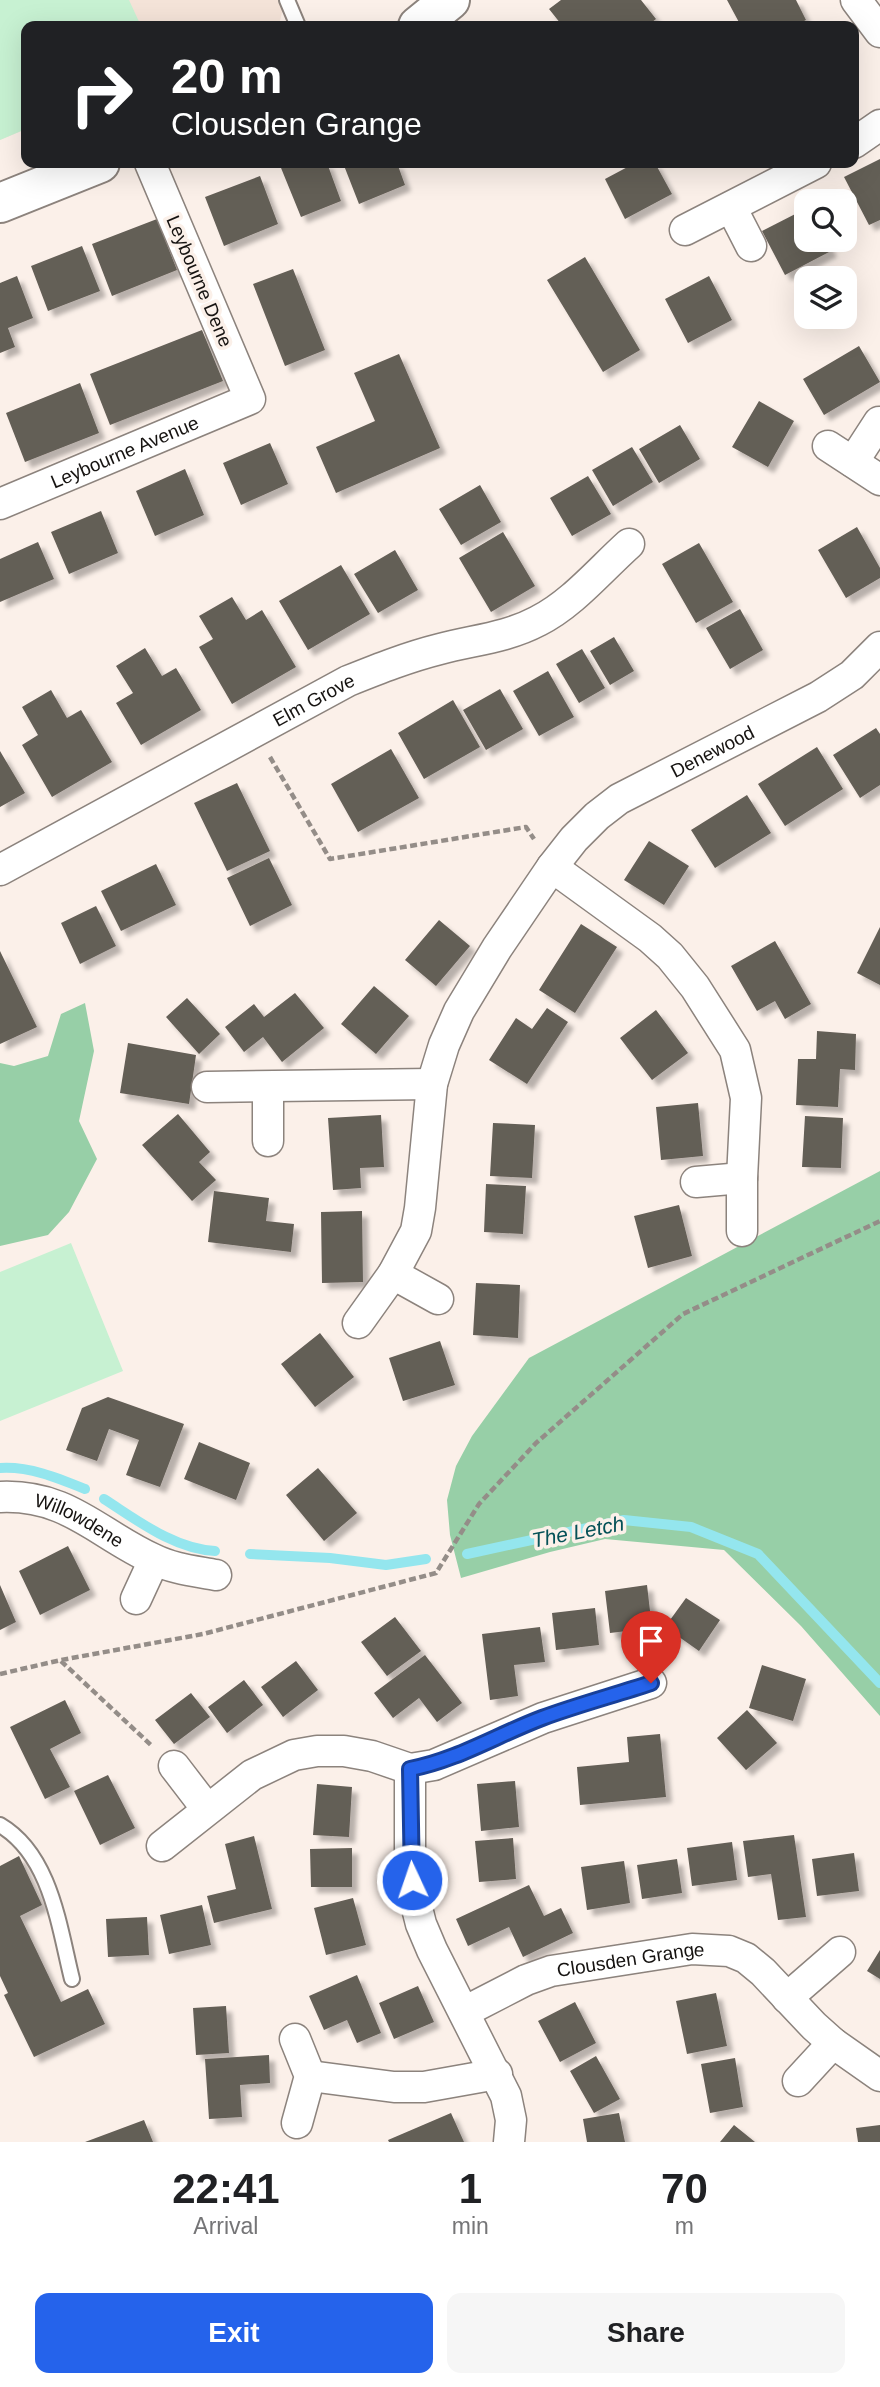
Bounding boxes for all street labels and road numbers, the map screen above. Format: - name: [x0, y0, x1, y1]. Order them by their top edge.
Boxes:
- street label: Leybourne Dene: [162, 212, 237, 350]
- street label: Leybourne Avenue: [48, 412, 202, 493]
- street label: Elm Grove: [269, 670, 358, 731]
- street label: Denewood: [667, 722, 758, 782]
- street label: Willowdene: [32, 1490, 127, 1552]
- street label: Clousden Grange: [556, 1939, 705, 1981]

